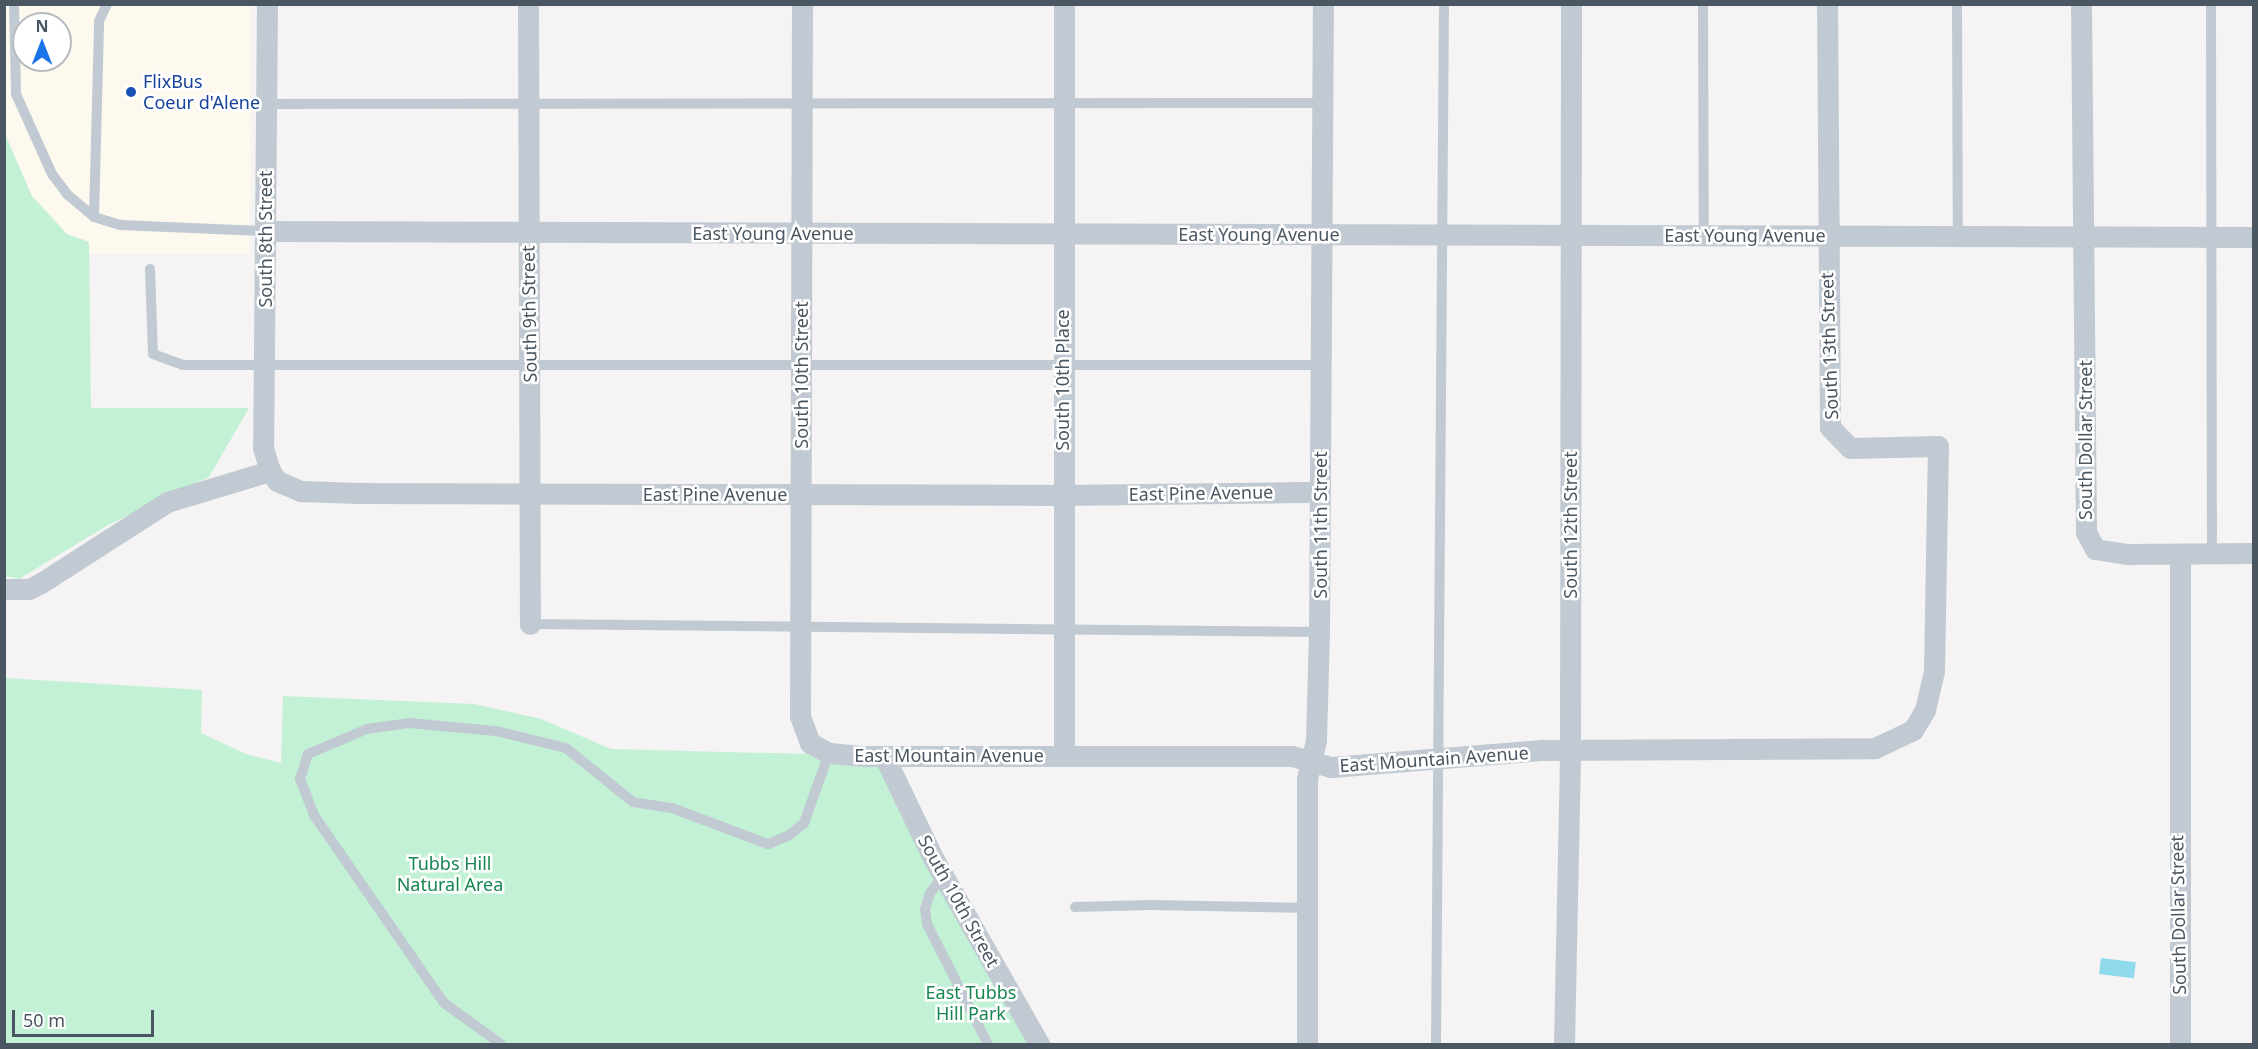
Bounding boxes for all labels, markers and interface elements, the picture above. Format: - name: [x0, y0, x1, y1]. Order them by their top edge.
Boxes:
- north arrow: [12, 12, 72, 72]
- text: N: [35, 15, 49, 37]
- place label: FlixBus Coeur d'Alene: [143, 71, 260, 113]
- marker: FlixBus Coeur d'Alene: [124, 85, 138, 99]
- street label: South 8th Street: [254, 170, 276, 308]
- street label: East Young Avenue: [692, 222, 854, 244]
- street label: East Young Avenue: [1178, 223, 1340, 245]
- street label: East Young Avenue: [1664, 224, 1826, 246]
- street label: South 9th Street: [517, 245, 541, 383]
- street label: South 13th Street: [1816, 272, 1842, 420]
- street label: South 10th Street: [790, 301, 812, 449]
- street label: South 10th Place: [1051, 309, 1073, 451]
- street label: South Dollar Street: [2074, 360, 2096, 520]
- street label: South 11th Street: [1309, 451, 1331, 599]
- street label: South 12th Street: [1559, 451, 1581, 599]
- street label: East Pine Avenue: [1129, 481, 1273, 505]
- street label: East Pine Avenue: [643, 483, 787, 505]
- street label: East Mountain Avenue: [1339, 742, 1529, 776]
- street label: East Mountain Avenue: [854, 744, 1044, 766]
- street label: South 10th Street: [914, 831, 1004, 971]
- street label: South Dollar Street: [2166, 835, 2190, 995]
- park label: Tubbs Hill Natural Area: [397, 853, 503, 896]
- park label: East Tubbs Hill Park: [926, 982, 1016, 1024]
- scale bar: [15, 998, 158, 1036]
- text: 50 m: [23, 1008, 65, 1032]

